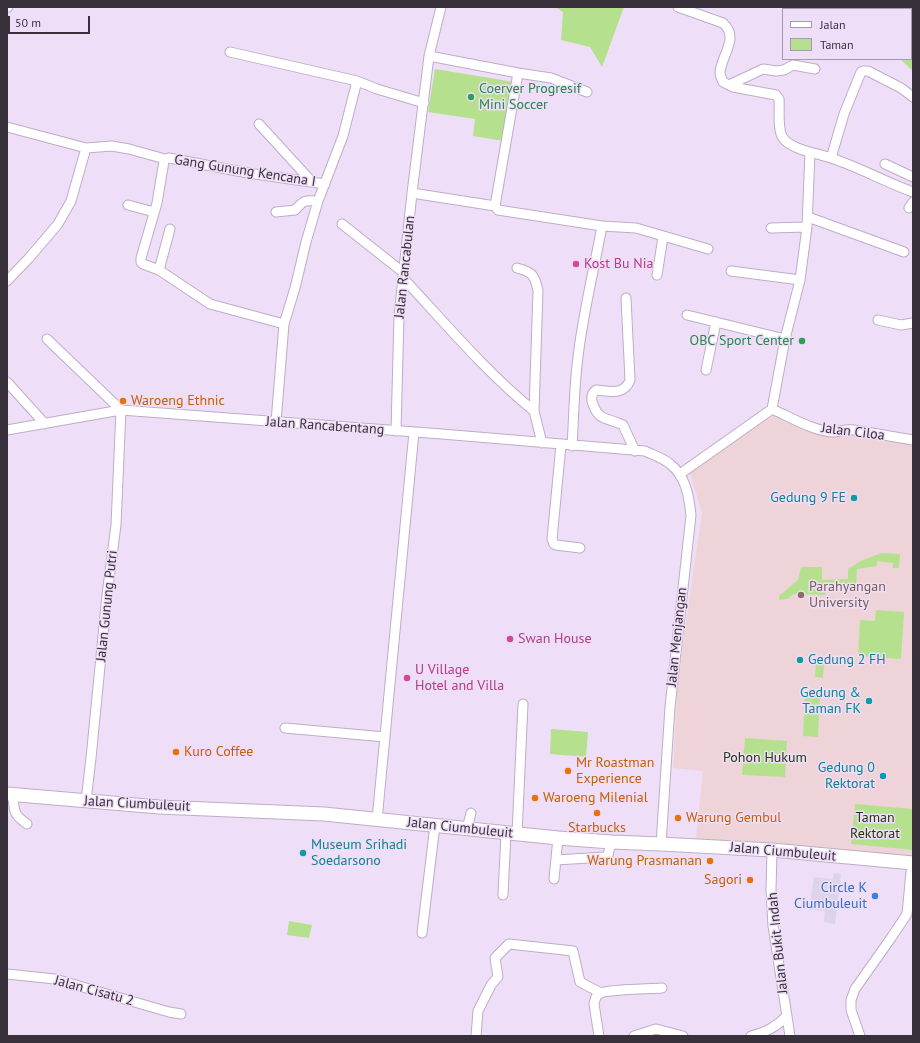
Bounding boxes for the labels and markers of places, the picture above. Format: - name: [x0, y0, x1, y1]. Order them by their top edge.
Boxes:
- place label: Coerver Progresif Mini Soccer: [479, 81, 581, 114]
- marker: Coerver Progresif Mini Soccer: [466, 92, 476, 102]
- place label: Kost Bu Nia: [584, 256, 653, 272]
- marker: Kost Bu Nia: [571, 259, 581, 269]
- place label: OBC Sport Center: [690, 333, 794, 349]
- marker: OBC Sport Center: [797, 336, 807, 346]
- place label: Waroeng Ethnic: [131, 393, 225, 409]
- marker: Waroeng Ethnic: [118, 396, 128, 406]
- place label: Gedung 9 FE: [770, 490, 846, 506]
- marker: Gedung 9 FE: [849, 493, 859, 503]
- place label: Parahyangan University: [809, 579, 886, 612]
- marker: Parahyangan University: [796, 590, 806, 600]
- place label: Swan House: [518, 631, 592, 647]
- marker: Swan House: [505, 634, 515, 644]
- place label: Gedung 2 FH: [808, 652, 886, 668]
- marker: Gedung 2 FH: [795, 655, 805, 665]
- place label: U Village Hotel and Villa: [415, 662, 504, 694]
- marker: U Village Hotel and Villa: [402, 673, 412, 683]
- place label: Gedung & Taman FK: [800, 685, 861, 718]
- marker: Gedung & Taman FK: [864, 696, 874, 706]
- place label: Kuro Coffee: [184, 744, 253, 760]
- marker: Kuro Coffee: [171, 747, 181, 757]
- place label: Mr Roastman Experience: [576, 755, 654, 788]
- place label: Gedung 0 Rektorat: [818, 760, 875, 792]
- marker: Mr Roastman Experience: [563, 766, 573, 776]
- marker: Gedung 0 Rektorat: [878, 771, 888, 781]
- place label: Waroeng Milenial: [543, 790, 648, 806]
- marker: Waroeng Milenial: [530, 793, 540, 803]
- marker: Starbucks: [592, 808, 602, 818]
- place label: Warung Gembul: [686, 810, 781, 826]
- marker: Warung Gembul: [673, 813, 683, 823]
- place label: Starbucks: [568, 820, 626, 836]
- place label: Museum Srihadi Soedarsono: [311, 837, 407, 870]
- marker: Museum Srihadi Soedarsono: [298, 848, 308, 858]
- place label: Warung Prasmanan: [587, 853, 702, 869]
- marker: Warung Prasmanan: [705, 856, 715, 866]
- place label: Sagori: [704, 872, 742, 888]
- marker: Sagori: [745, 875, 755, 885]
- place label: Circle K Ciumbuleuit: [794, 880, 867, 912]
- marker: Circle K Ciumbuleuit: [870, 891, 880, 901]

